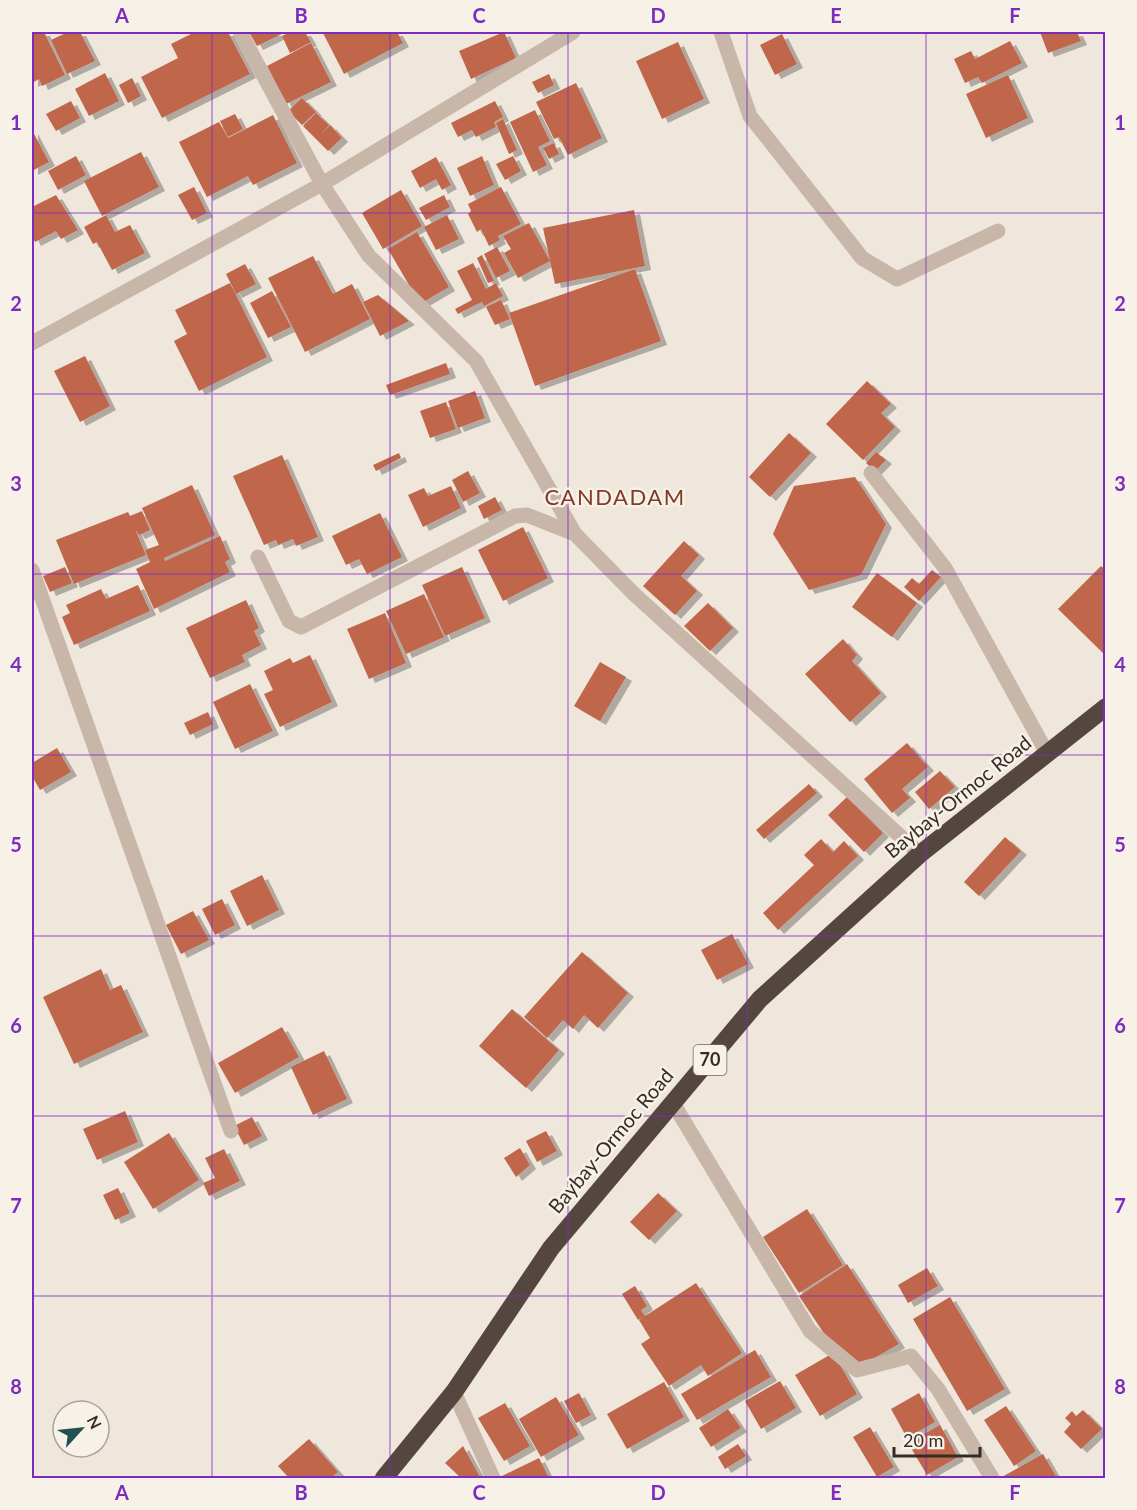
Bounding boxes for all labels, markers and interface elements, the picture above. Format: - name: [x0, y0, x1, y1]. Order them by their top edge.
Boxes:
- text: A: [114, 3, 129, 27]
- text: B: [294, 3, 308, 27]
- text: C: [472, 3, 486, 27]
- text: D: [650, 3, 666, 27]
- text: E: [830, 3, 842, 27]
- text: F: [1009, 3, 1021, 27]
- text: 1: [10, 110, 22, 134]
- text: 1: [1114, 110, 1126, 134]
- text: 2: [10, 291, 22, 315]
- text: 2: [1114, 291, 1126, 315]
- text: 3: [10, 471, 22, 495]
- text: 3: [1114, 471, 1126, 495]
- district label: CANDADAM: [544, 483, 686, 510]
- text: 4: [10, 652, 22, 676]
- text: 4: [1114, 652, 1126, 676]
- street label: Baybay-Ormoc Road: [879, 730, 1035, 863]
- text: 5: [10, 832, 22, 856]
- text: 5: [1114, 832, 1126, 856]
- text: 6: [10, 1013, 22, 1037]
- text: 6: [1114, 1013, 1126, 1037]
- road number: 70: [694, 1045, 726, 1075]
- street label: Baybay-Ormoc Road: [543, 1063, 678, 1218]
- text: 7: [10, 1193, 22, 1217]
- text: 7: [1114, 1193, 1126, 1217]
- text: 8: [10, 1374, 22, 1398]
- text: 8: [1114, 1374, 1126, 1398]
- north arrow: [51, 1399, 111, 1459]
- text: N: [84, 1412, 106, 1432]
- scale bar: [894, 1420, 980, 1458]
- text: 20 m: [903, 1429, 943, 1451]
- text: A: [114, 1480, 129, 1504]
- text: B: [294, 1480, 308, 1504]
- text: C: [472, 1480, 486, 1504]
- text: D: [650, 1480, 666, 1504]
- text: E: [830, 1480, 842, 1504]
- text: F: [1009, 1480, 1021, 1504]

